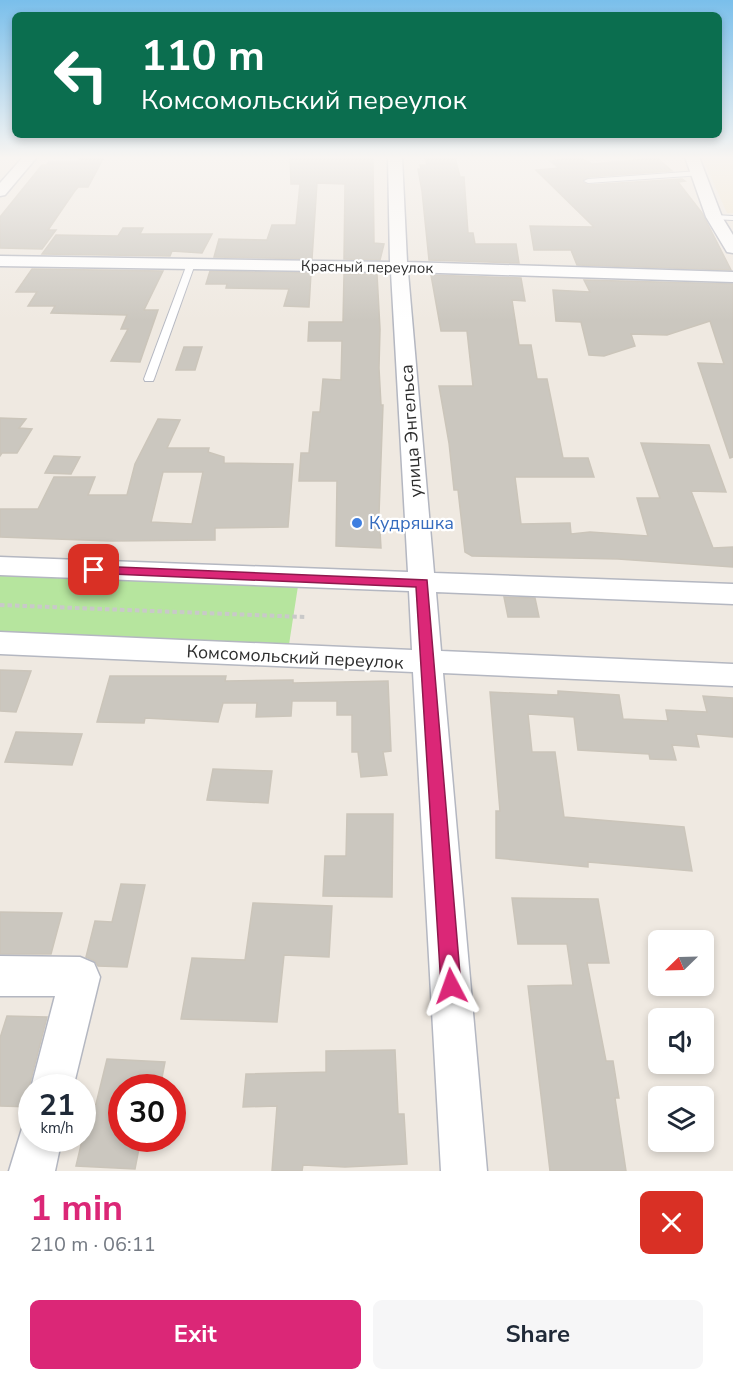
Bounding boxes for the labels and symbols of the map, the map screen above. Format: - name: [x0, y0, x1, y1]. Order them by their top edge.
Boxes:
- street label: Красный переулок: [301, 256, 433, 278]
- street label: улица Энгельса: [394, 364, 428, 498]
- place label: Кудряшка: [369, 511, 454, 535]
- marker: Кудряшка: [350, 516, 364, 530]
- pin: [68, 544, 119, 595]
- street label: Комсомольский переулок: [186, 639, 405, 675]
- north arrow: [648, 930, 714, 996]
- position arrow: [419, 954, 483, 1018]
- speed limit sign: 30: [108, 1074, 186, 1152]

